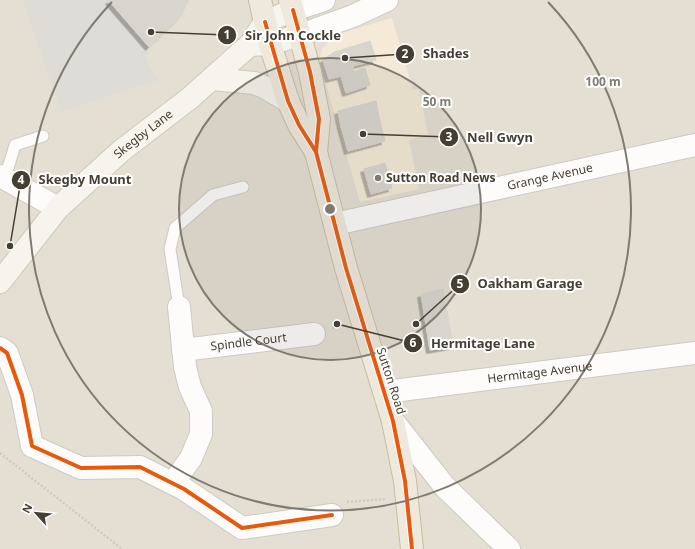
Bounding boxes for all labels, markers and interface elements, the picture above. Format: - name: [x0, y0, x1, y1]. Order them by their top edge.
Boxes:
- callout: Sir John Cockle: [217, 23, 349, 48]
- text: 1: [224, 26, 230, 43]
- text: Sir John Cockle: [245, 26, 341, 44]
- callout: Shades: [395, 41, 477, 66]
- text: Shades: [423, 44, 469, 62]
- text: 2: [402, 45, 409, 62]
- text: 100 m: [585, 73, 621, 90]
- text: 50 m: [423, 93, 451, 110]
- street label: Skegby Lane: [109, 105, 176, 162]
- callout: Nell Gwyn: [439, 124, 541, 149]
- text: 3: [446, 128, 453, 145]
- text: Nell Gwyn: [467, 128, 533, 146]
- street label: Grange Avenue: [505, 159, 594, 194]
- callout: Skegby Mount: [11, 167, 140, 192]
- place label: Sutton Road News: [386, 169, 496, 186]
- text: Skegby Mount: [39, 170, 132, 188]
- text: 4: [18, 171, 25, 188]
- marker: Sutton Road News: [373, 173, 383, 183]
- centre of rings: [323, 202, 337, 216]
- callout: Oakham Garage: [450, 271, 591, 296]
- text: Oakham Garage: [478, 274, 583, 292]
- text: 5: [457, 275, 464, 292]
- street label: Spindle Court: [209, 328, 288, 355]
- callout: Hermitage Lane: [403, 331, 543, 356]
- text: 6: [410, 334, 417, 351]
- text: Hermitage Lane: [431, 334, 535, 352]
- street label: Sutton Road: [373, 345, 410, 416]
- street label: Hermitage Avenue: [486, 357, 593, 387]
- north arrow: [16, 493, 56, 533]
- text: N: [18, 501, 35, 516]

